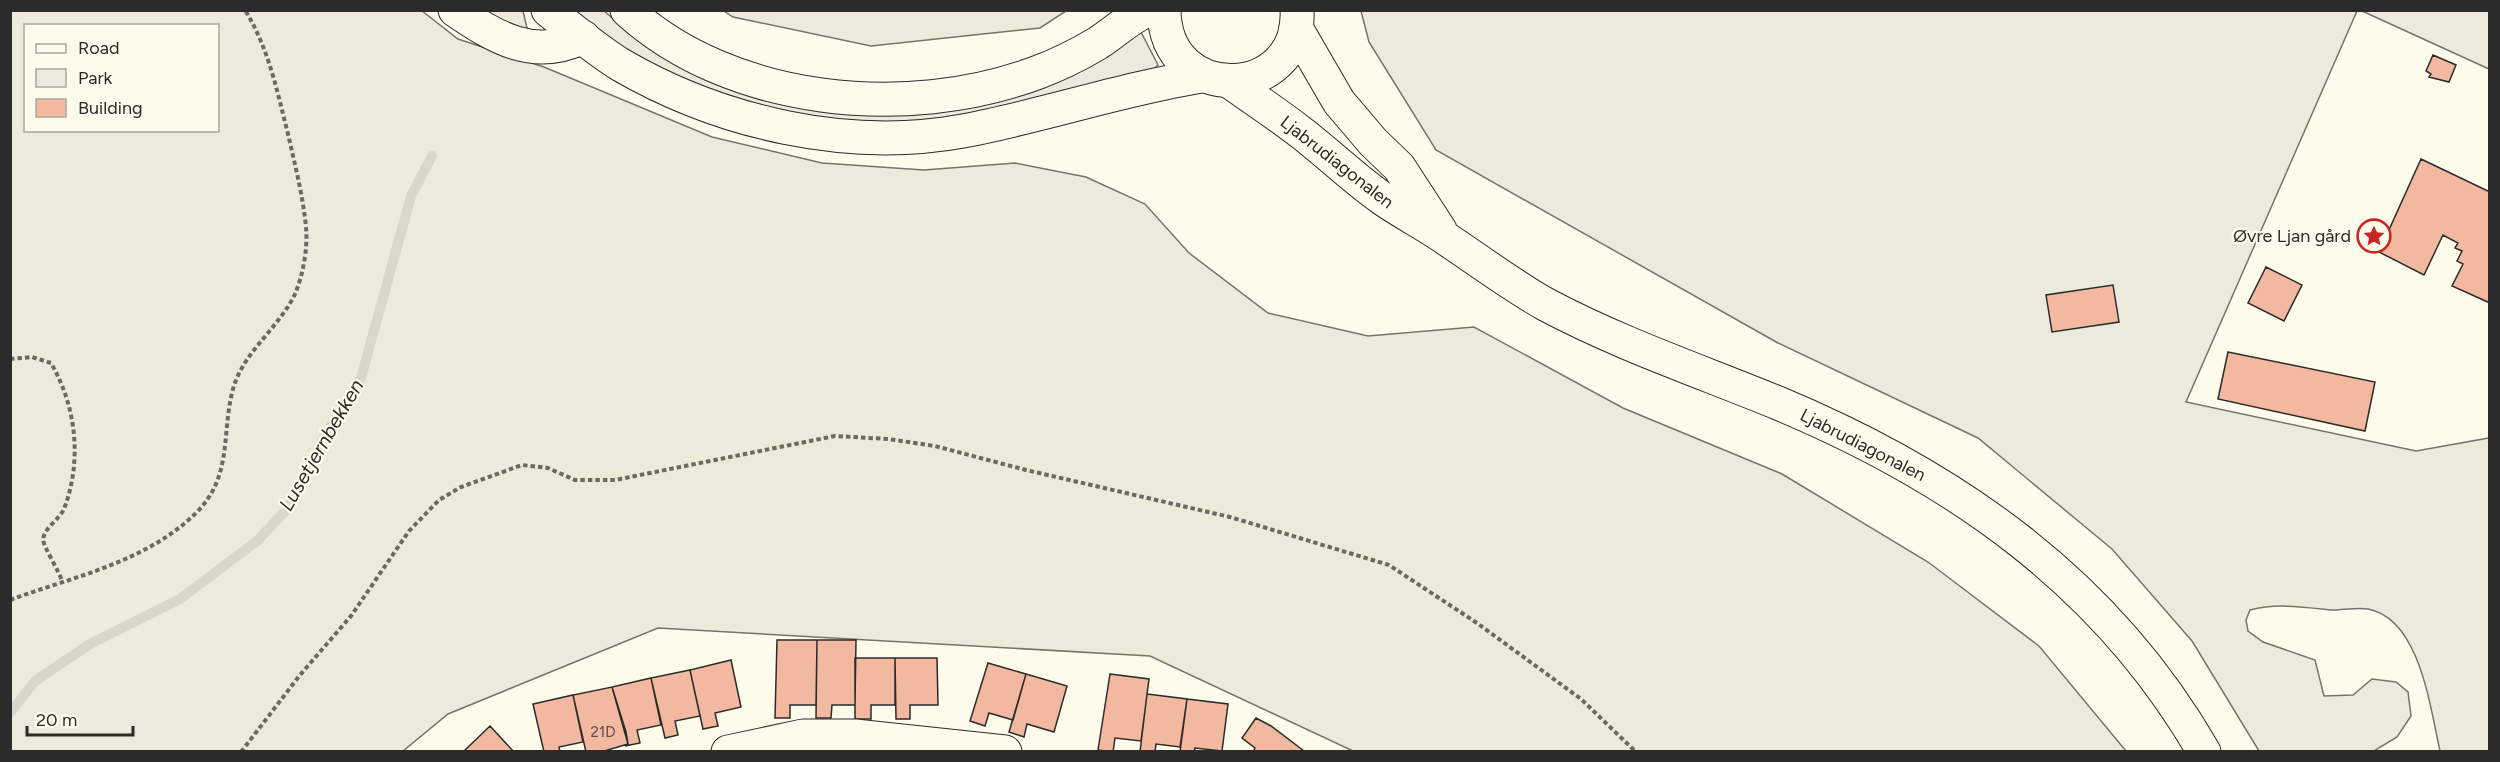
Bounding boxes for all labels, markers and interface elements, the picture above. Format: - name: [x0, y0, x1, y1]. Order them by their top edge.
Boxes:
- legend: [24, 24, 219, 132]
- text: Road: [78, 37, 119, 59]
- text: Park: [78, 67, 113, 89]
- text: Building: [78, 97, 143, 119]
- street label: Ljabrudiagonalen: [1276, 111, 1398, 213]
- place icon: Øvre Ljan gård: [2356, 218, 2392, 254]
- place label: Øvre Ljan gård: [2233, 225, 2351, 247]
- water label: Lusetjernbekken: [274, 375, 368, 515]
- street label: Ljabrudiagonalen: [1797, 404, 1929, 486]
- scale bar: [27, 699, 134, 737]
- text: 20 m: [36, 709, 77, 731]
- house number: 21D: [591, 723, 615, 741]

